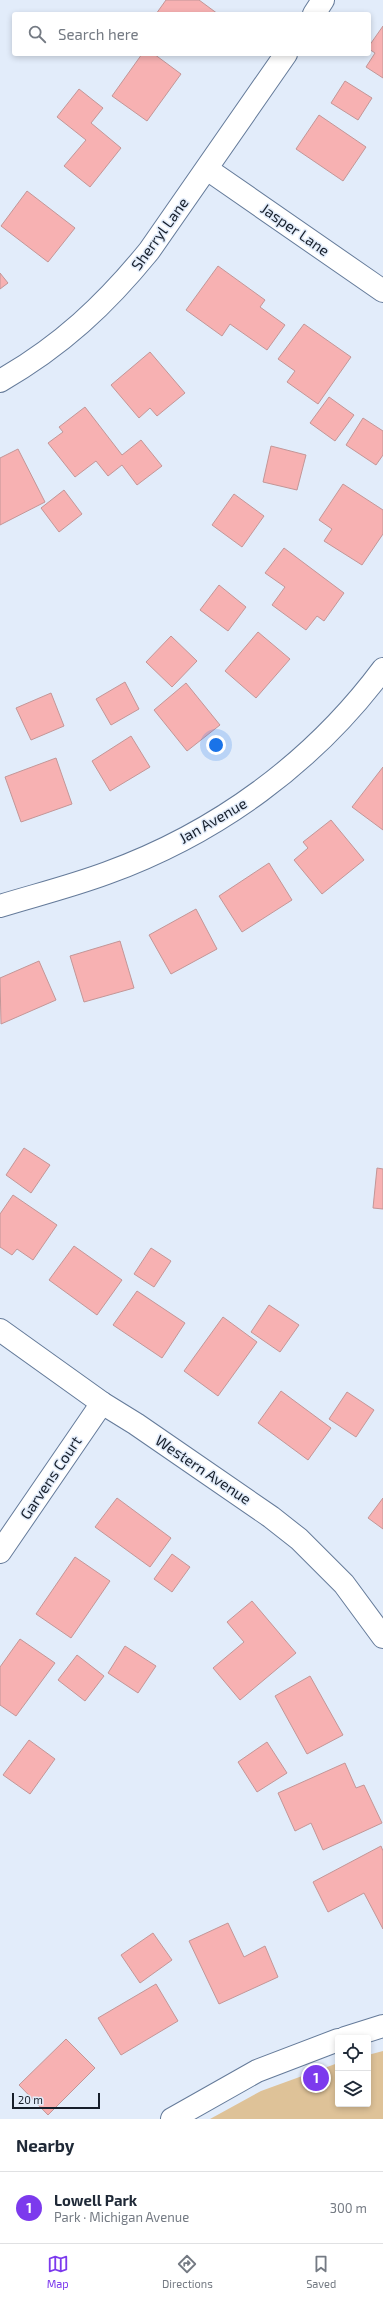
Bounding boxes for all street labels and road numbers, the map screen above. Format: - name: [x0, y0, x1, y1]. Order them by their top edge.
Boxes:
- street label: Sherryl Lane: [127, 194, 192, 273]
- street label: Jasper Lane: [258, 199, 333, 259]
- street label: Jan Avenue: [175, 794, 250, 847]
- street label: Western Avenue: [152, 1431, 255, 1508]
- street label: Garvens Court: [16, 1432, 85, 1523]

